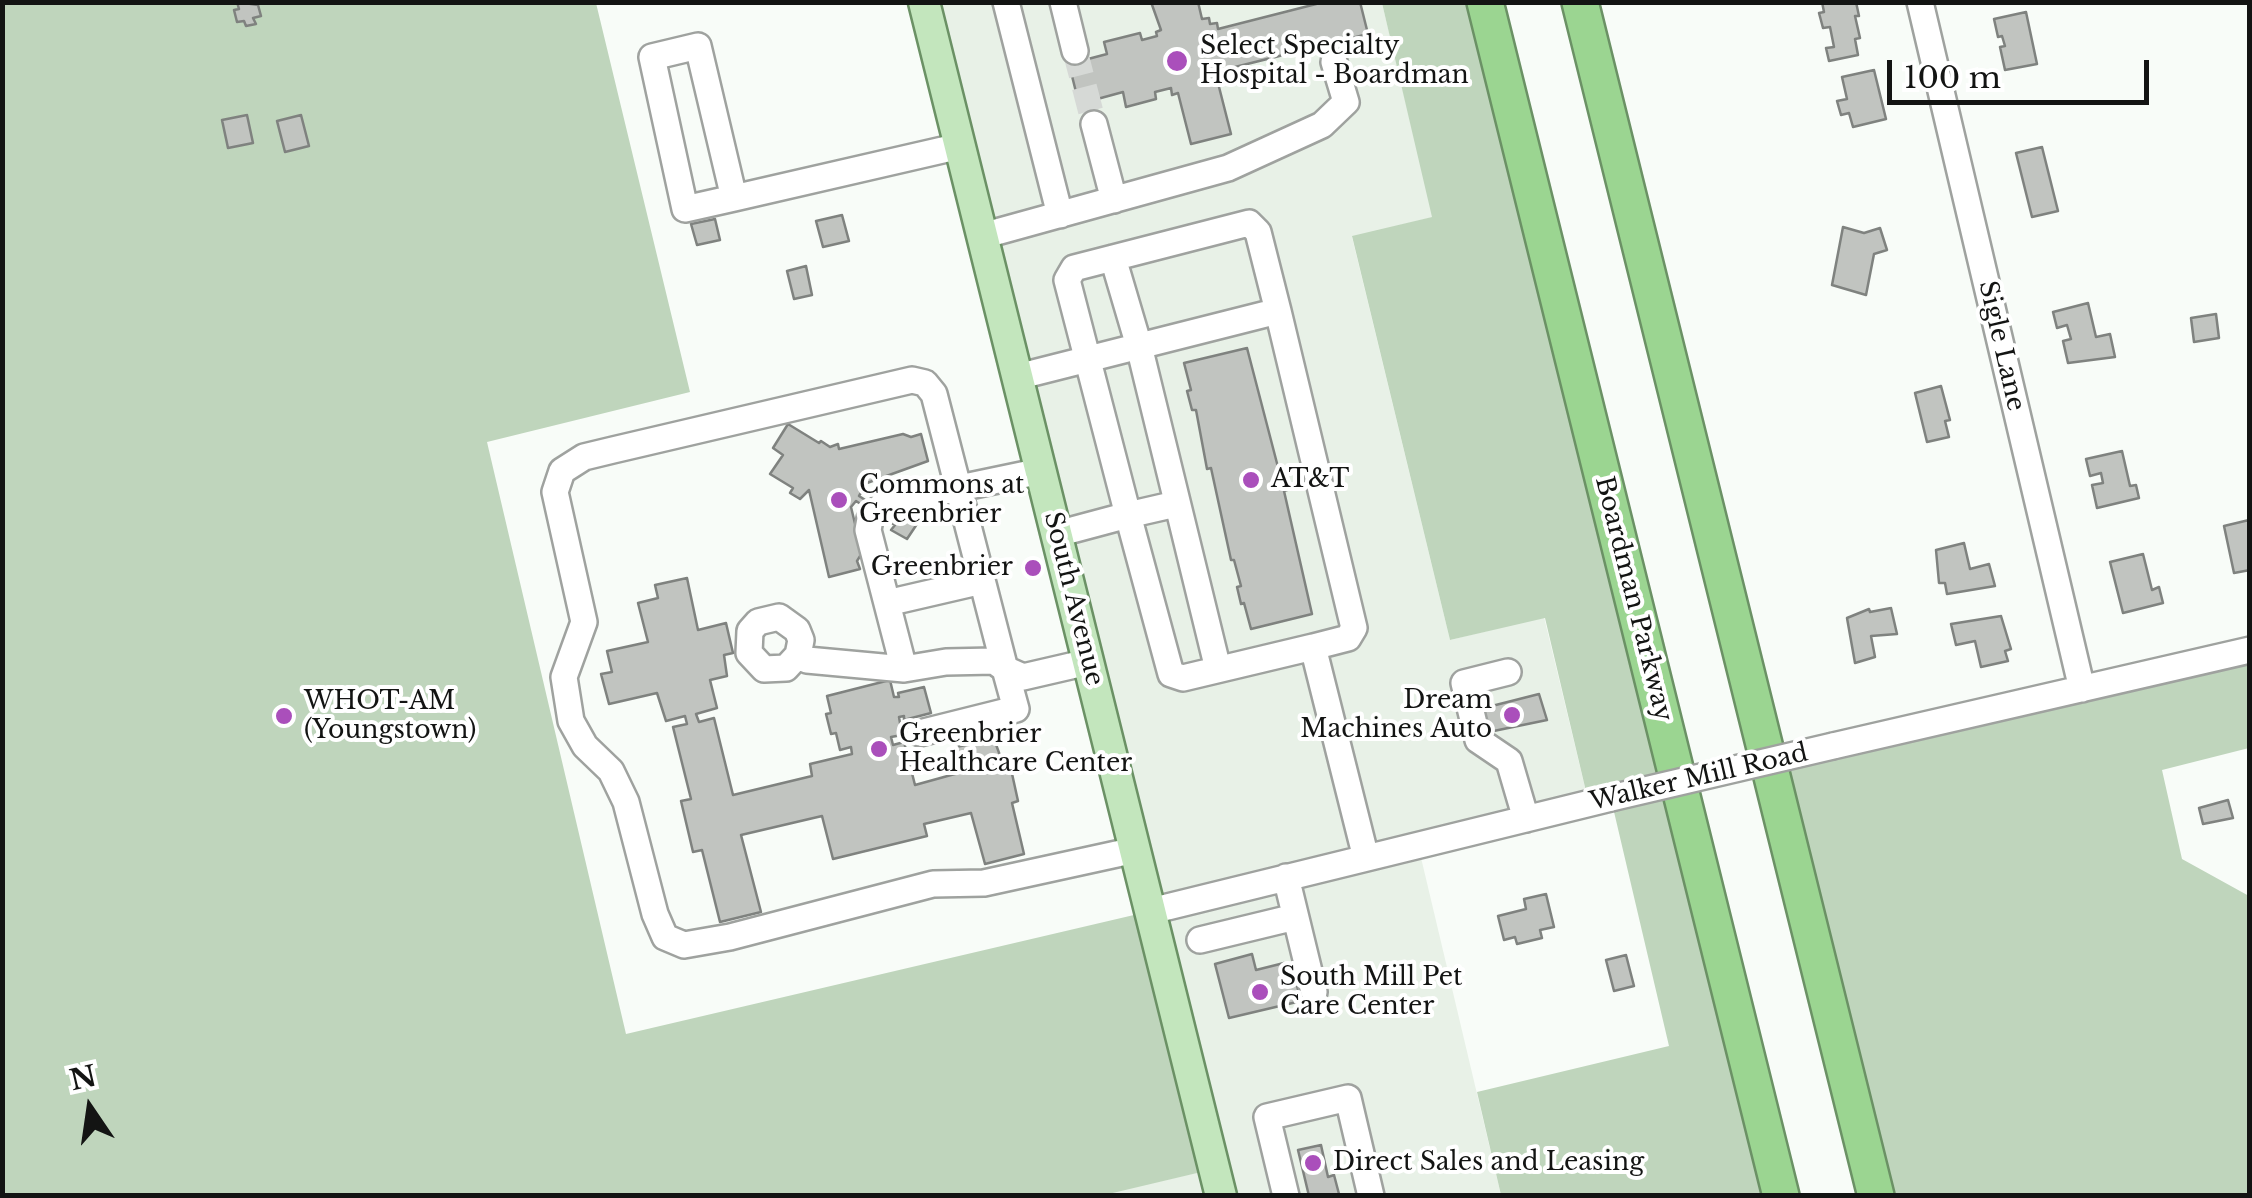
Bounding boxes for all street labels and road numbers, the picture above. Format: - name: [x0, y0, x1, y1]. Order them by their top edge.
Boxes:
- street label: Sigle Lane: [1971, 278, 2031, 414]
- street label: Boardman Parkway: [1588, 473, 1678, 725]
- street label: South Avenue: [1037, 509, 1109, 689]
- street label: Walker Mill Road: [1587, 738, 1811, 818]

